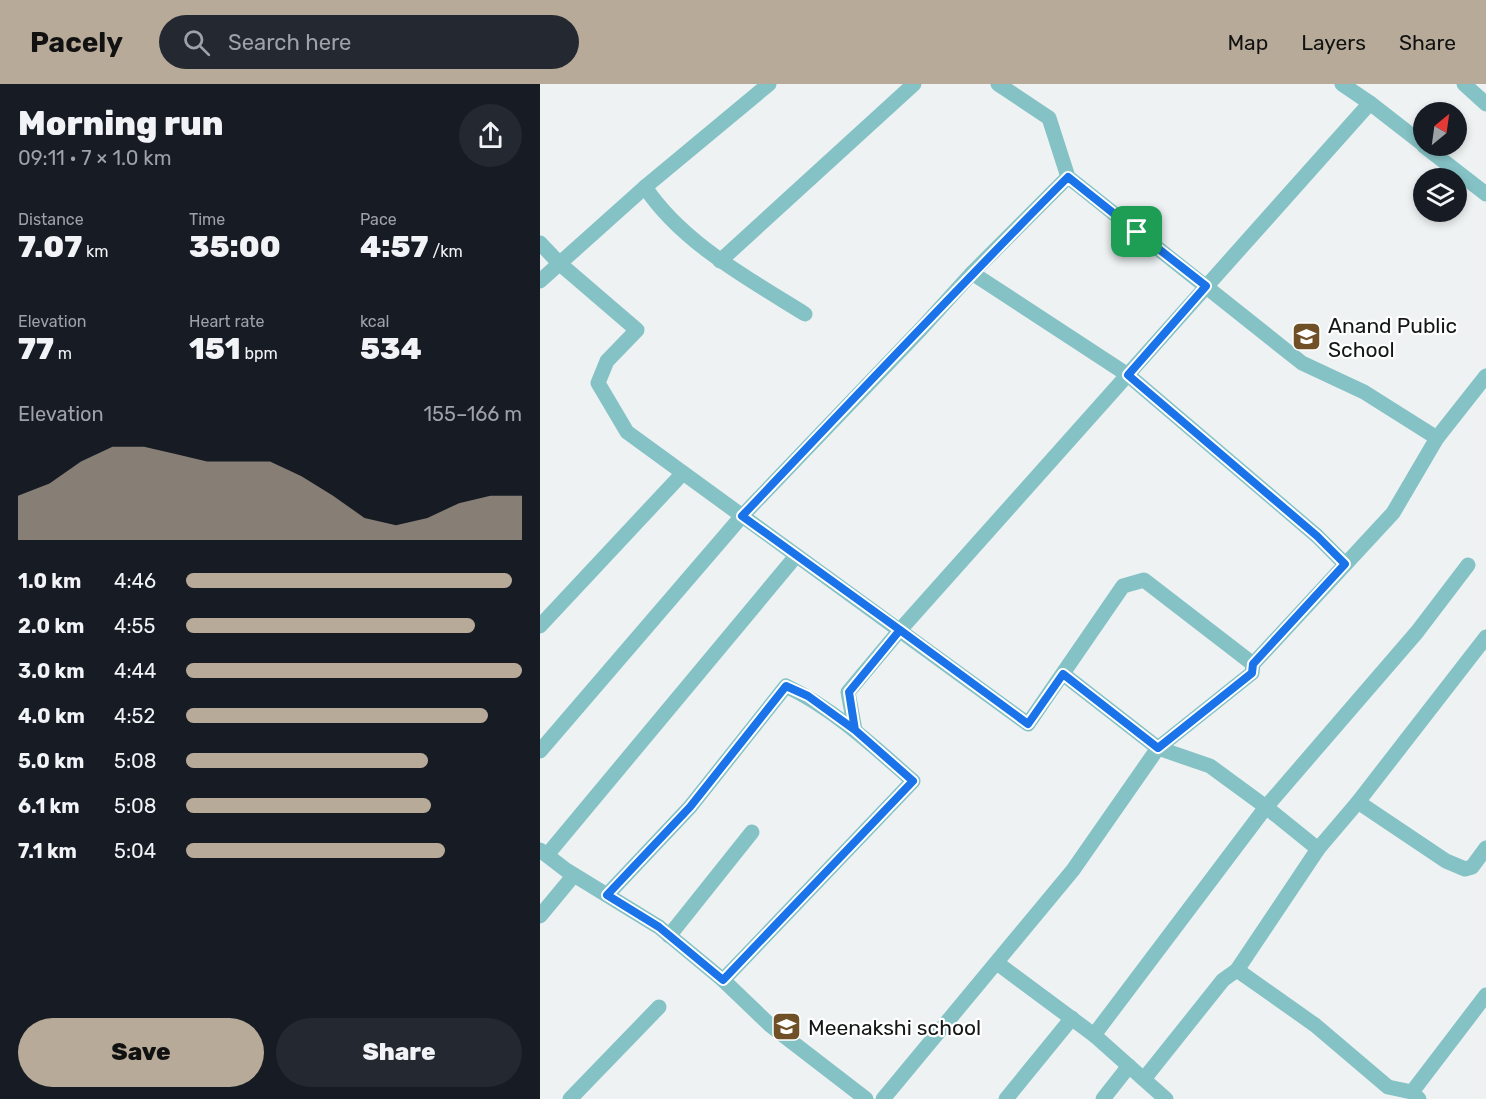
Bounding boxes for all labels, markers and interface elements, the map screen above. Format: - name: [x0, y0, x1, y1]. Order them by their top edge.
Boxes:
- search box: [159, 15, 579, 69]
- text: Pacely: [30, 26, 123, 59]
- icon: search: [180, 26, 213, 59]
- text: Search here: [228, 29, 351, 56]
- text: Map: [1227, 30, 1268, 55]
- text: Layers: [1301, 30, 1366, 55]
- text: Share: [1399, 30, 1456, 55]
- north arrow: [1413, 102, 1467, 156]
- map controls: [1413, 102, 1467, 222]
- text: Morning run: [18, 104, 223, 143]
- button: share: [459, 104, 522, 167]
- text: 09:11 · 7 × 1.0 km: [18, 146, 171, 170]
- button: layers: [1413, 168, 1467, 222]
- pin: [1111, 206, 1162, 257]
- text: Distance: [18, 210, 84, 229]
- text: Time: [189, 210, 225, 229]
- text: Pace: [360, 210, 397, 229]
- icon: arrive: [1120, 215, 1153, 248]
- text: 7.07: [18, 229, 82, 265]
- text: 35:00: [189, 229, 281, 265]
- text: 4:57: [360, 229, 429, 265]
- text: km: [82, 242, 109, 261]
- text: /km: [429, 242, 463, 261]
- text: Elevation: [18, 312, 87, 331]
- text: Heart rate: [189, 312, 264, 331]
- text: kcal: [360, 312, 389, 331]
- place label: Anand Public School: [1328, 313, 1457, 362]
- school or university icon: Anand Public School: [1291, 321, 1323, 353]
- text: 77: [18, 331, 54, 367]
- text: 151: [189, 331, 241, 367]
- text: 534: [360, 331, 422, 367]
- text: m: [54, 344, 72, 363]
- text: bpm: [241, 344, 278, 363]
- text: Elevation: [18, 402, 104, 426]
- text: 155–166 m: [424, 402, 522, 426]
- text: 1.0 km: [18, 569, 81, 593]
- text: 4:46: [114, 569, 156, 593]
- text: 2.0 km: [18, 614, 84, 638]
- text: 4:55: [114, 614, 155, 638]
- text: 3.0 km: [18, 659, 85, 683]
- text: 4:44: [114, 659, 156, 683]
- text: 4.0 km: [18, 704, 85, 728]
- text: 4:52: [114, 704, 155, 728]
- text: 5.0 km: [18, 749, 84, 773]
- text: 5:08: [114, 749, 156, 773]
- text: 6.1 km: [18, 794, 80, 818]
- text: 5:08: [114, 794, 156, 818]
- text: 7.1 km: [18, 839, 77, 863]
- text: 5:04: [114, 839, 156, 863]
- school or university icon: Meenakshi school: [771, 1011, 803, 1043]
- place label: Meenakshi school: [808, 1015, 981, 1040]
- button: Save: [18, 1018, 264, 1087]
- button: Share: [276, 1018, 522, 1087]

